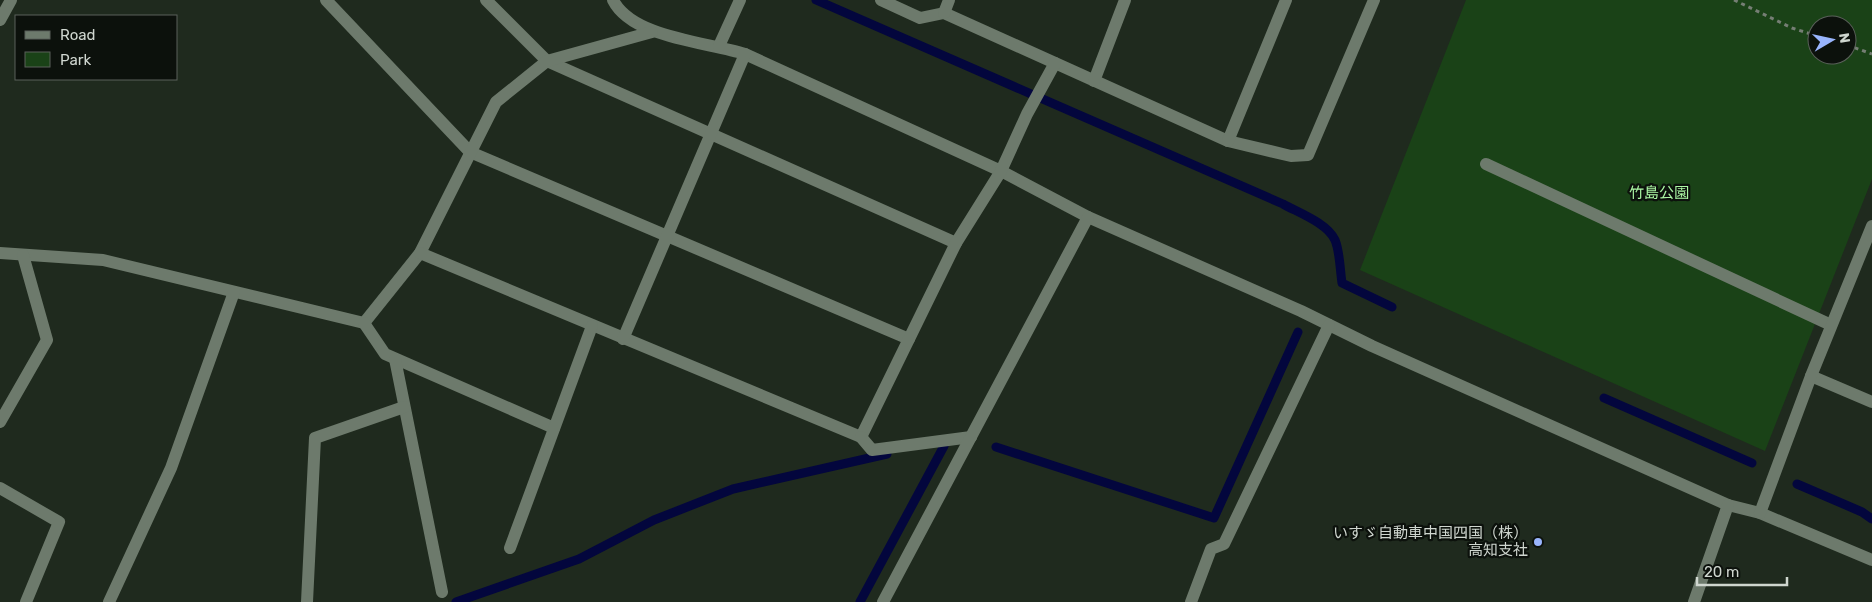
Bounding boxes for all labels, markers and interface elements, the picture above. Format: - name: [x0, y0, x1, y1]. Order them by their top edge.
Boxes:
- legend: [15, 15, 178, 80]
- north arrow: [1807, 15, 1857, 65]
- text: Road: [60, 26, 96, 44]
- text: N: [1835, 32, 1854, 44]
- text: Park: [60, 51, 91, 69]
- park label: 竹島公園: [1629, 184, 1689, 202]
- place label: いすゞ自動車中国四国（株） 高知支社: [1333, 524, 1528, 559]
- marker: いすゞ自動車中国四国（株） 高知支社: [1532, 536, 1544, 548]
- scale bar: [1697, 554, 1787, 586]
- text: 20 m: [1704, 563, 1739, 581]

